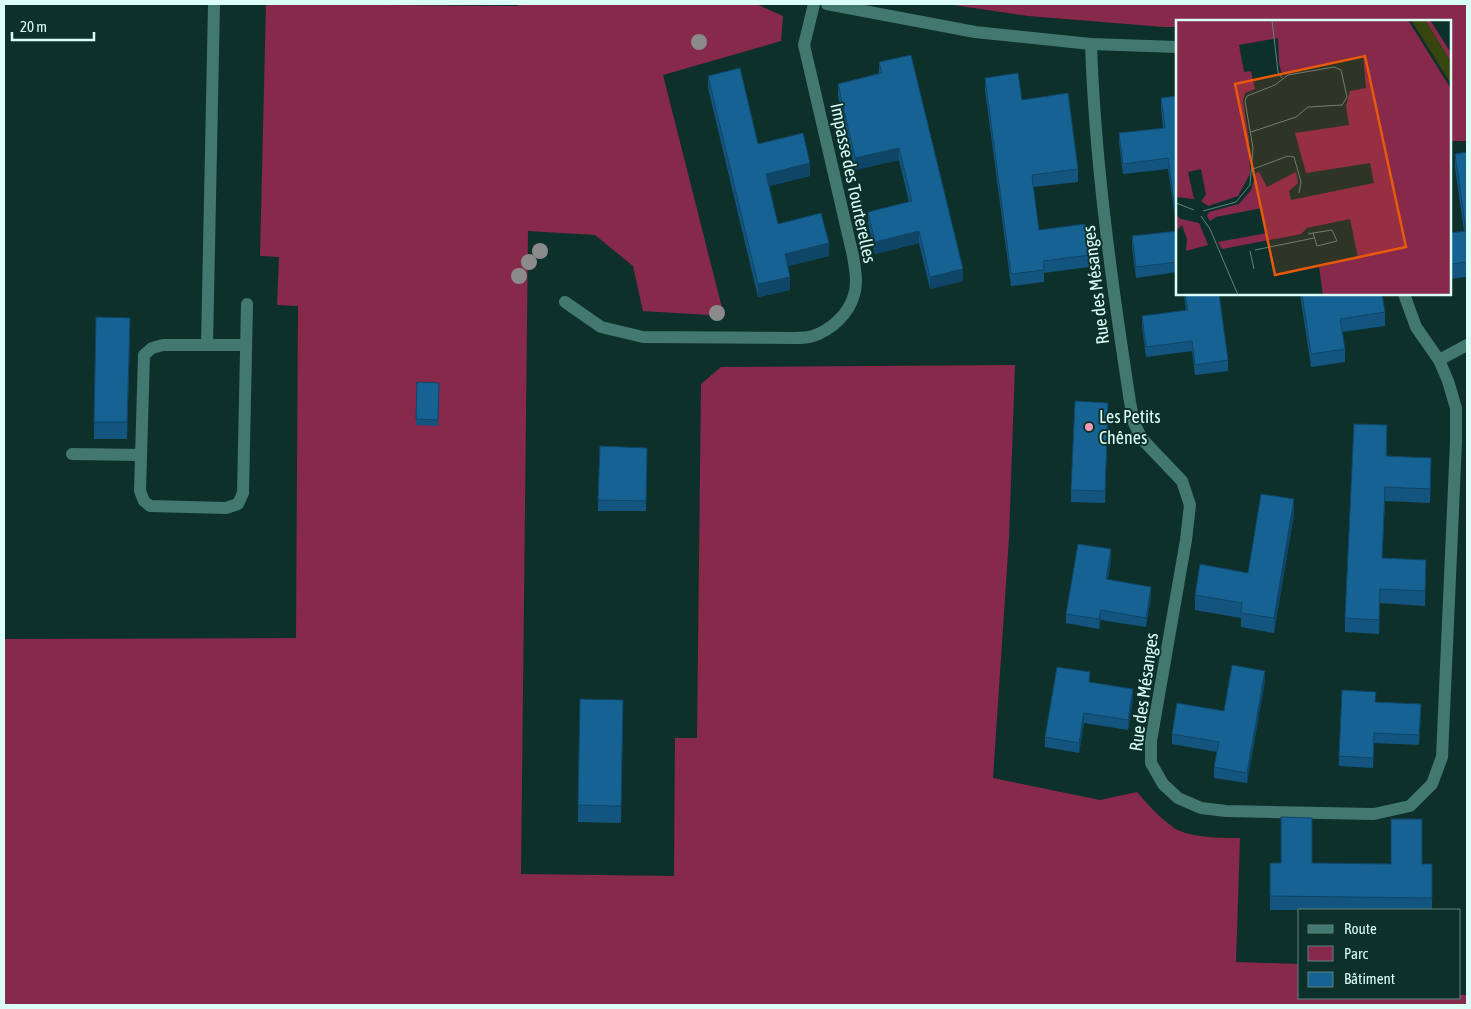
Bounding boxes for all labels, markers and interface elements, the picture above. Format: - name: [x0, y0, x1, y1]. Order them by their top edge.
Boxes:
- scale bar: [12, 10, 95, 42]
- text: 20 m: [20, 18, 47, 35]
- inset map: [1176, 20, 1451, 295]
- street label: Impasse des Tourterelles: [826, 101, 881, 265]
- street label: Rue des Mésanges: [1078, 224, 1113, 346]
- place label: Les Petits Chênes: [1099, 406, 1161, 448]
- marker: Les Petits Chênes: [1083, 421, 1095, 433]
- street label: Rue des Mésanges: [1125, 631, 1162, 753]
- legend: [1298, 909, 1461, 999]
- text: Route: [1344, 920, 1377, 937]
- text: Parc: [1344, 945, 1368, 962]
- text: Bâtiment: [1344, 970, 1395, 987]

